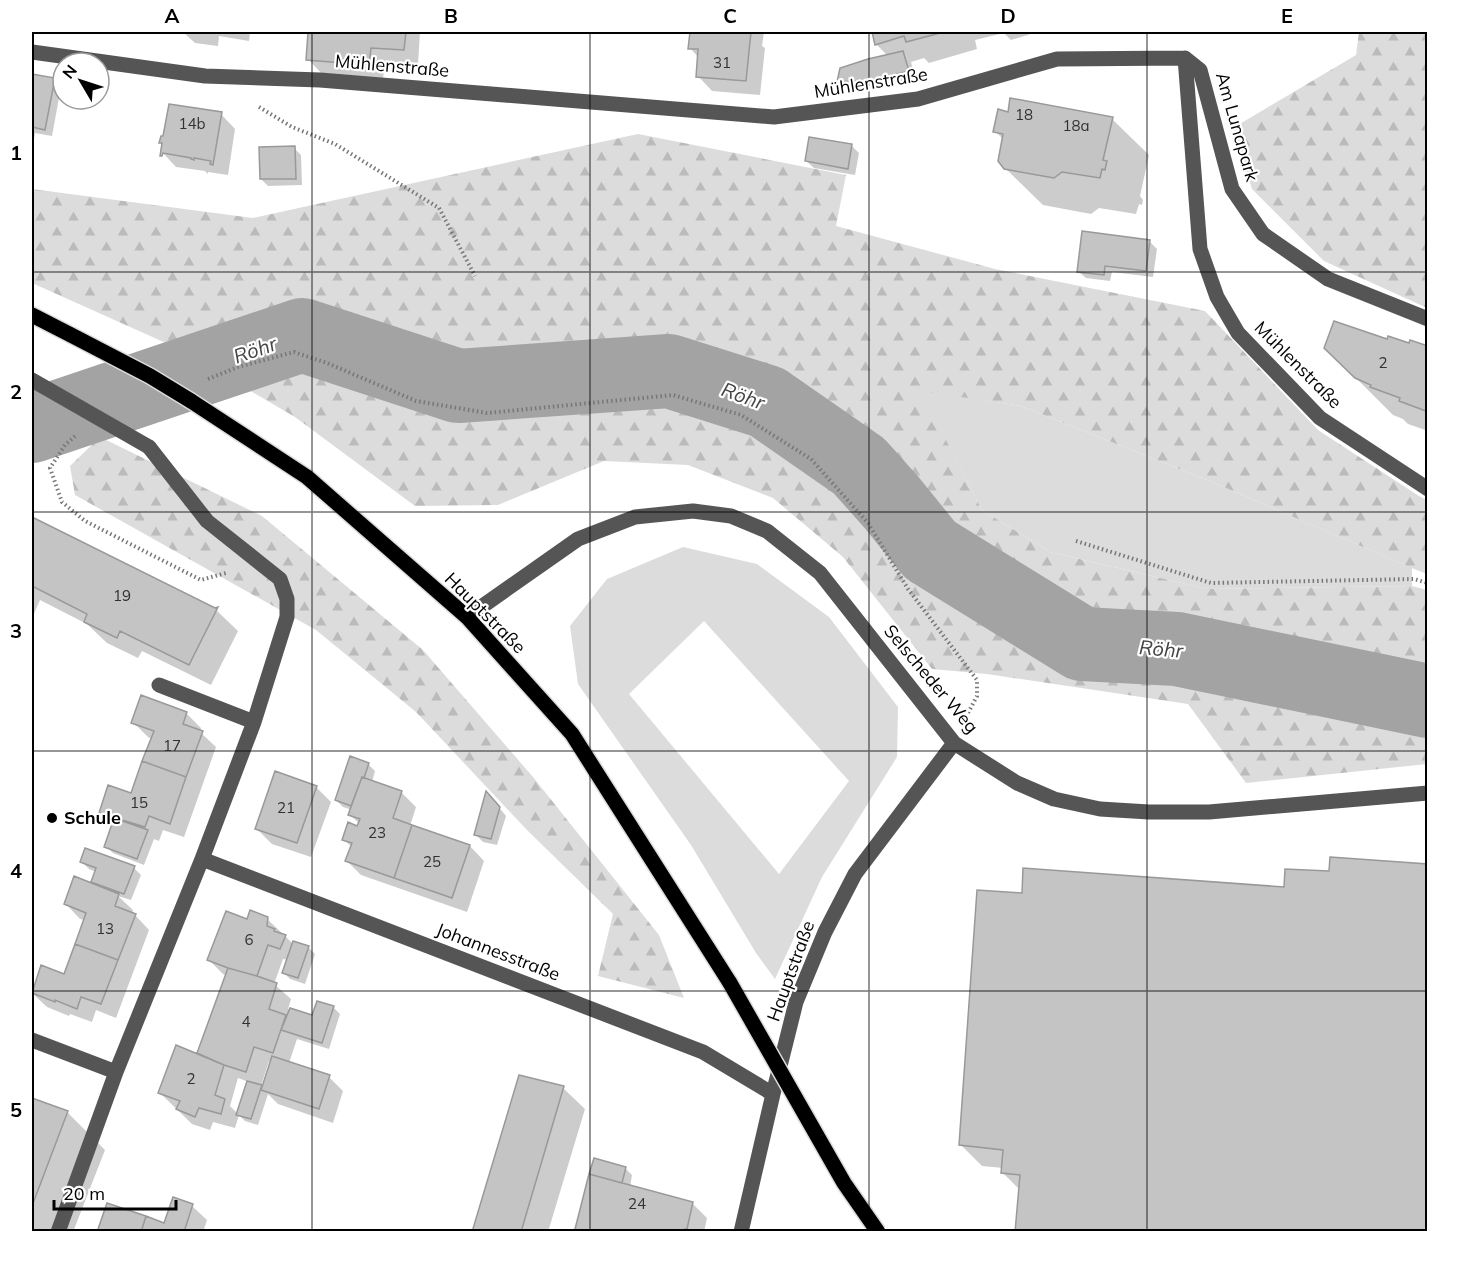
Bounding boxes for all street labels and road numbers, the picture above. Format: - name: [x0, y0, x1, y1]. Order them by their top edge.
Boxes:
- street label: Mühlenstraße: [334, 49, 450, 82]
- street label: Mühlenstraße: [813, 62, 929, 103]
- street label: Am Lunapark: [1211, 70, 1264, 185]
- street label: Mühlenstraße: [1250, 316, 1347, 413]
- street label: Hauptstraße: [440, 567, 531, 658]
- street label: Selscheder Weg: [879, 620, 984, 738]
- street label: Johannesstraße: [433, 917, 563, 986]
- street label: Hauptstraße: [762, 917, 819, 1024]

